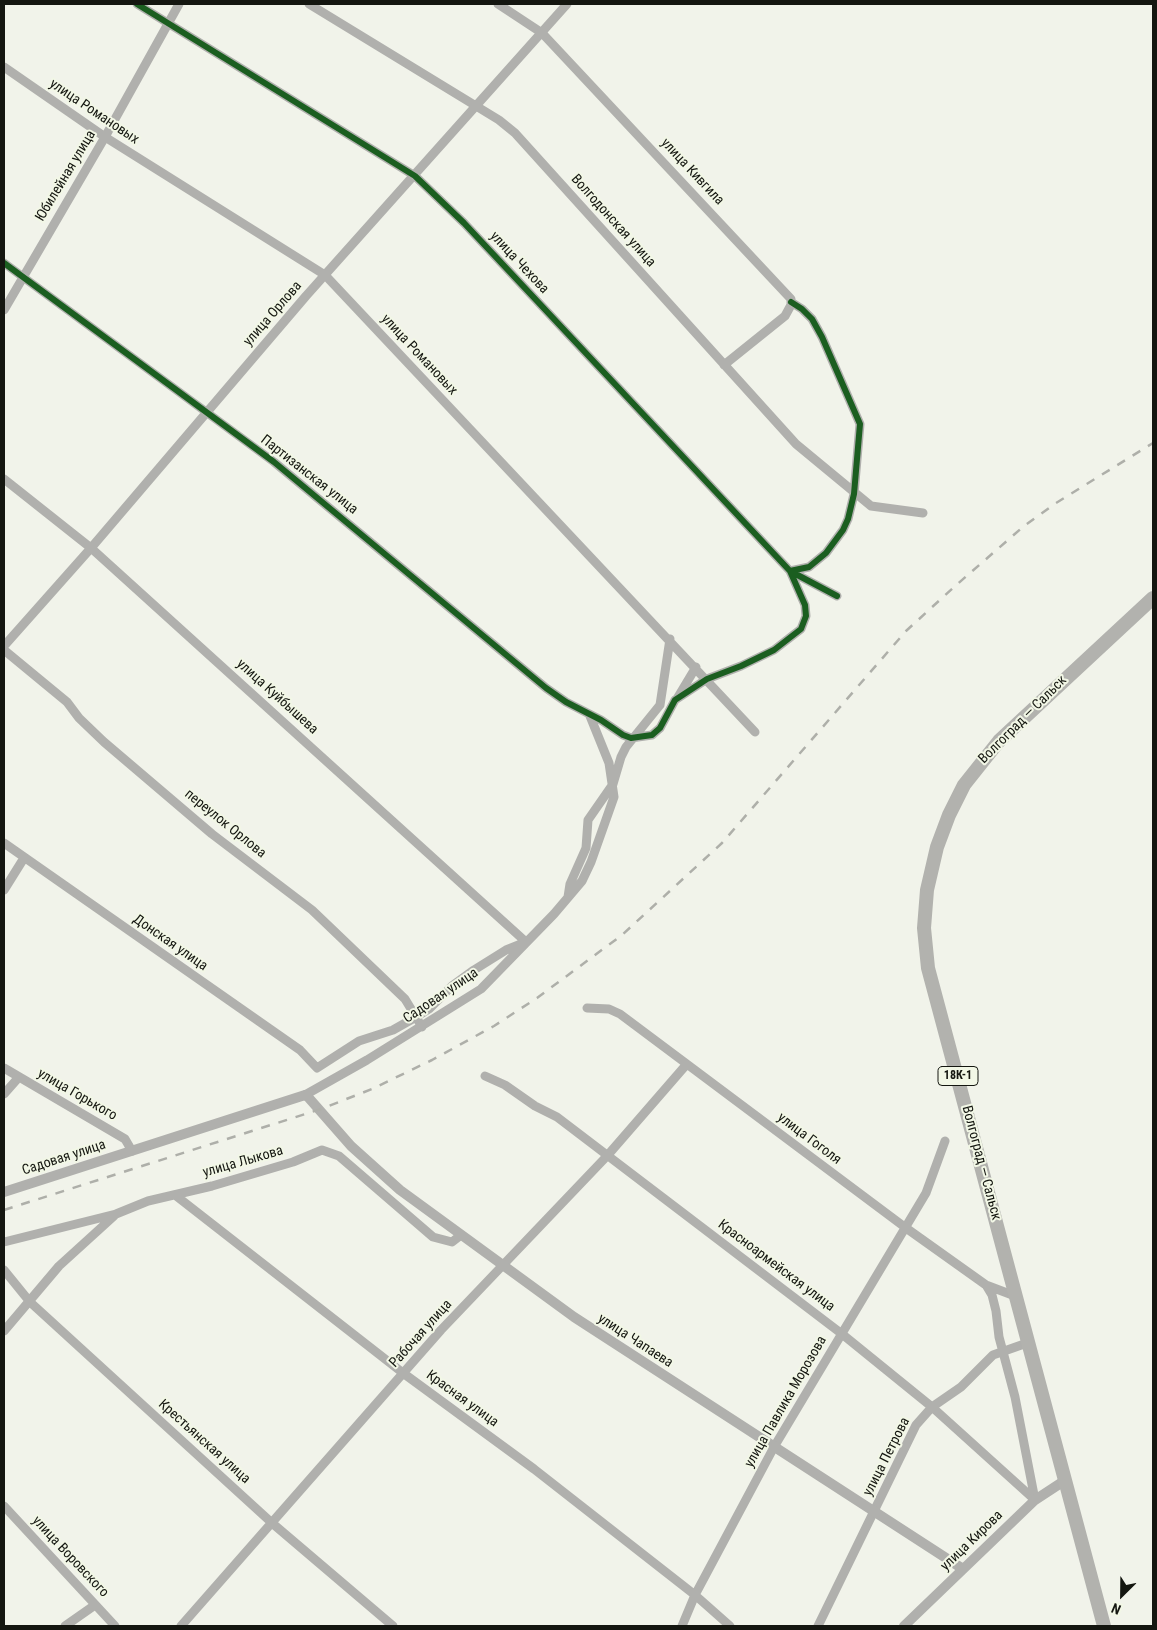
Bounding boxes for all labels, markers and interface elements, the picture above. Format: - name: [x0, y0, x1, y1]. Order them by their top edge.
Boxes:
- street label: улица Романовых: [46, 76, 142, 148]
- street label: Юбилейная улица: [32, 128, 100, 224]
- street label: улица Кивгила: [657, 135, 727, 209]
- street label: Волгодонская улица: [567, 171, 659, 271]
- street label: улица Чехова: [486, 228, 552, 298]
- street label: улица Орлова: [240, 278, 306, 350]
- street label: улица Романовых: [377, 311, 461, 399]
- street label: Партизанская улица: [257, 432, 361, 518]
- street label: улица Куйбышева: [233, 656, 321, 738]
- street label: Волгоград — Сальск: [975, 672, 1071, 768]
- street label: переулок Орлова: [181, 786, 269, 862]
- street label: Донская улица: [129, 911, 211, 975]
- street label: Садовая улица: [400, 965, 482, 1027]
- street label: улица Горького: [34, 1065, 120, 1125]
- road number: 18К-1: [938, 1066, 978, 1086]
- street label: Волгоград — Сальск: [958, 1104, 1004, 1222]
- street label: улица Гоголя: [774, 1110, 844, 1168]
- street label: Садовая улица: [20, 1137, 108, 1179]
- street label: улица Лыкова: [201, 1143, 285, 1181]
- street label: Красноармейская улица: [714, 1217, 838, 1315]
- street label: Рабочая улица: [386, 1297, 456, 1371]
- street label: улица Чапаева: [594, 1310, 676, 1372]
- street label: улица Павлика Морозова: [741, 1333, 831, 1471]
- street label: Красная улица: [423, 1367, 501, 1431]
- street label: Крестьянская улица: [155, 1396, 253, 1488]
- street label: улица Петрова: [860, 1415, 914, 1499]
- street label: улица Кирова: [938, 1507, 1006, 1575]
- street label: улица Воровского: [28, 1513, 112, 1601]
- north arrow: [1097, 1570, 1147, 1620]
- text: N: [1109, 1600, 1123, 1618]

